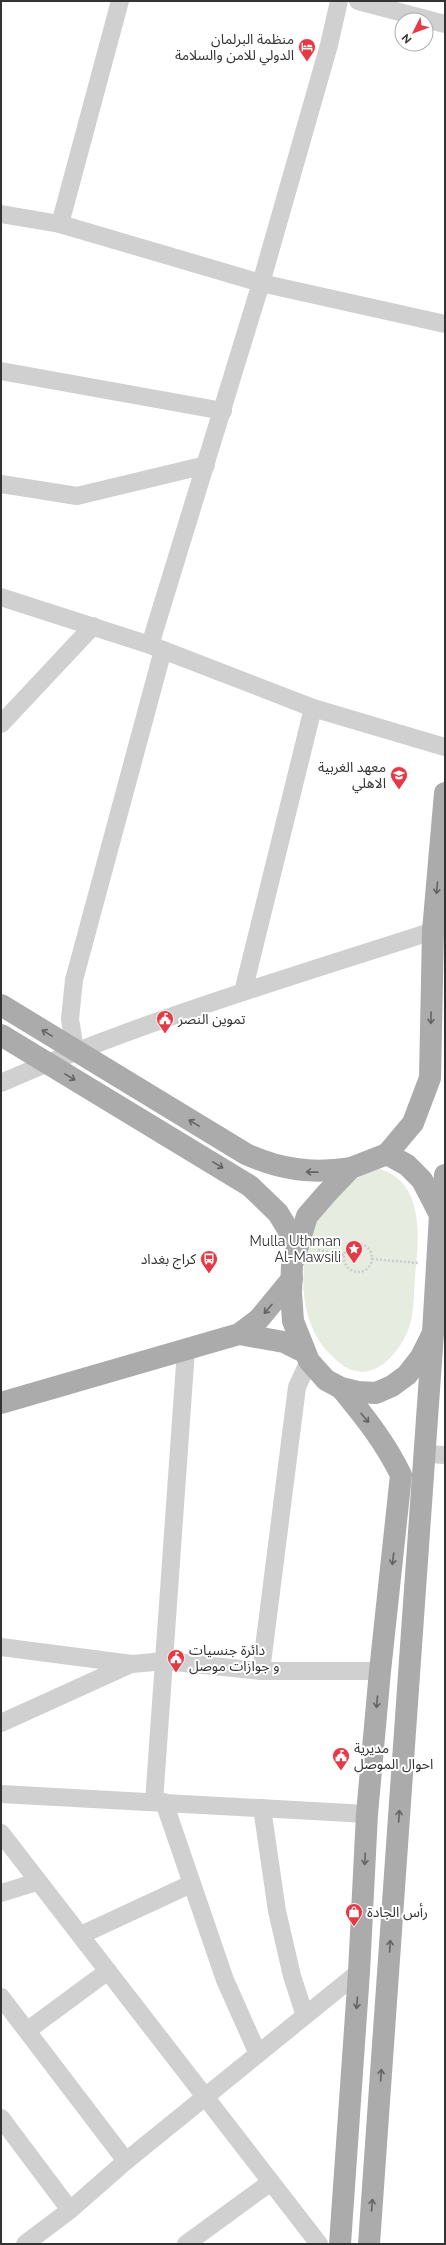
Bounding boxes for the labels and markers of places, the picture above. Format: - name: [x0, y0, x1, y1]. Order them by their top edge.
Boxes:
- place label: منظمة البرلمان الدولي للامن والسلامة: [175, 31, 294, 66]
- hotel icon: منظمة البرلمان الدولي للامن والسلامة: [297, 37, 317, 62]
- place label: معهد الغربية الاهلي: [318, 759, 386, 794]
- school or university icon: معهد الغربية الاهلي: [389, 765, 409, 790]
- public building icon: تموين النصر: [155, 1009, 175, 1034]
- place label: تموين النصر: [177, 1011, 245, 1028]
- place label: Mulla Uthman Al-Mawsili: [250, 1233, 341, 1265]
- place icon: Mulla Uthman Al-Mawsili: [344, 1239, 364, 1264]
- bus stop icon: كراج بغداد: [199, 1249, 219, 1274]
- place label: كراج بغداد: [141, 1251, 196, 1270]
- place label: دائرة جنسيات و جوازات موصل: [189, 1642, 279, 1675]
- public building icon: دائرة جنسيات و جوازات موصل: [166, 1648, 186, 1673]
- place label: مديرية احوال الموصل: [354, 1740, 433, 1773]
- public building icon: مديرية احوال الموصل: [331, 1746, 351, 1771]
- shop icon: رأس الجادة: [344, 1902, 364, 1927]
- place label: رأس الجادة: [367, 1903, 428, 1921]

